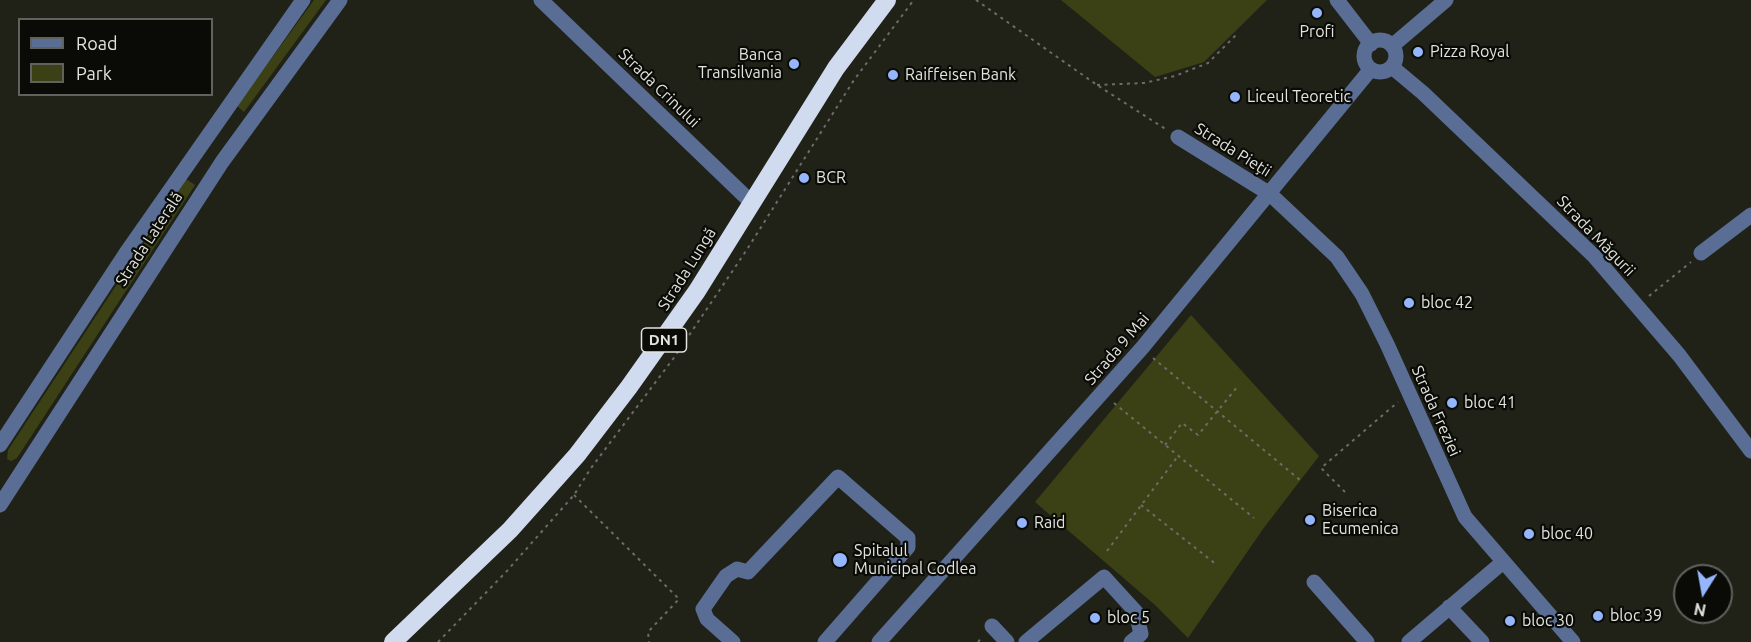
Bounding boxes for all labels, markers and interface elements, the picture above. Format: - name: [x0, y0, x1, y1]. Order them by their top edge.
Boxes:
- marker: Profi: [1310, 6, 1324, 20]
- legend: [18, 18, 213, 96]
- place label: Profi: [1300, 22, 1334, 42]
- text: Road: [76, 33, 118, 53]
- place label: Pizza Royal: [1430, 42, 1509, 62]
- street label: Strada Crinului: [614, 44, 704, 132]
- place label: Banca Transilvania: [698, 45, 782, 83]
- marker: Pizza Royal: [1411, 45, 1425, 59]
- marker: Banca Transilvania: [787, 57, 801, 71]
- text: Park: [76, 63, 112, 83]
- place label: Raiffeisen Bank: [905, 65, 1016, 85]
- marker: Raiffeisen Bank: [886, 68, 900, 82]
- place label: Liceul Teoretic: [1247, 87, 1351, 107]
- marker: Liceul Teoretic: [1228, 90, 1242, 104]
- street label: Strada Pieții: [1191, 119, 1275, 181]
- place label: BCR: [816, 168, 846, 188]
- marker: BCR: [797, 171, 811, 185]
- street label: Strada Laterală: [111, 188, 187, 290]
- street label: Strada Măgurii: [1553, 192, 1639, 280]
- street label: Strada Lungă: [654, 224, 720, 314]
- place label: bloc 42: [1421, 293, 1473, 313]
- marker: bloc 42: [1402, 296, 1416, 310]
- street label: Strada 9 Mai: [1081, 309, 1153, 389]
- road number: DN1: [642, 328, 686, 352]
- street label: Strada Freziei: [1407, 363, 1465, 459]
- place label: bloc 41: [1464, 393, 1516, 413]
- marker: bloc 41: [1445, 396, 1459, 410]
- place label: Biserica Ecumenica: [1322, 501, 1399, 539]
- place label: Raid: [1034, 513, 1065, 533]
- marker: Biserica Ecumenica: [1303, 513, 1317, 527]
- marker: Raid: [1015, 516, 1029, 530]
- place label: bloc 40: [1541, 524, 1593, 544]
- marker: bloc 40: [1522, 527, 1536, 541]
- place label: Spitalul Municipal Codlea: [854, 541, 977, 579]
- marker: Spitalul Municipal Codlea: [831, 551, 849, 569]
- north arrow: [1673, 564, 1733, 624]
- text: N: [1692, 600, 1708, 620]
- place label: bloc 39: [1610, 606, 1662, 626]
- place label: bloc 5: [1107, 608, 1150, 628]
- marker: bloc 39: [1591, 609, 1605, 623]
- marker: bloc 5: [1088, 611, 1102, 625]
- place label: bloc 30: [1522, 611, 1574, 631]
- marker: bloc 30: [1503, 614, 1517, 628]

